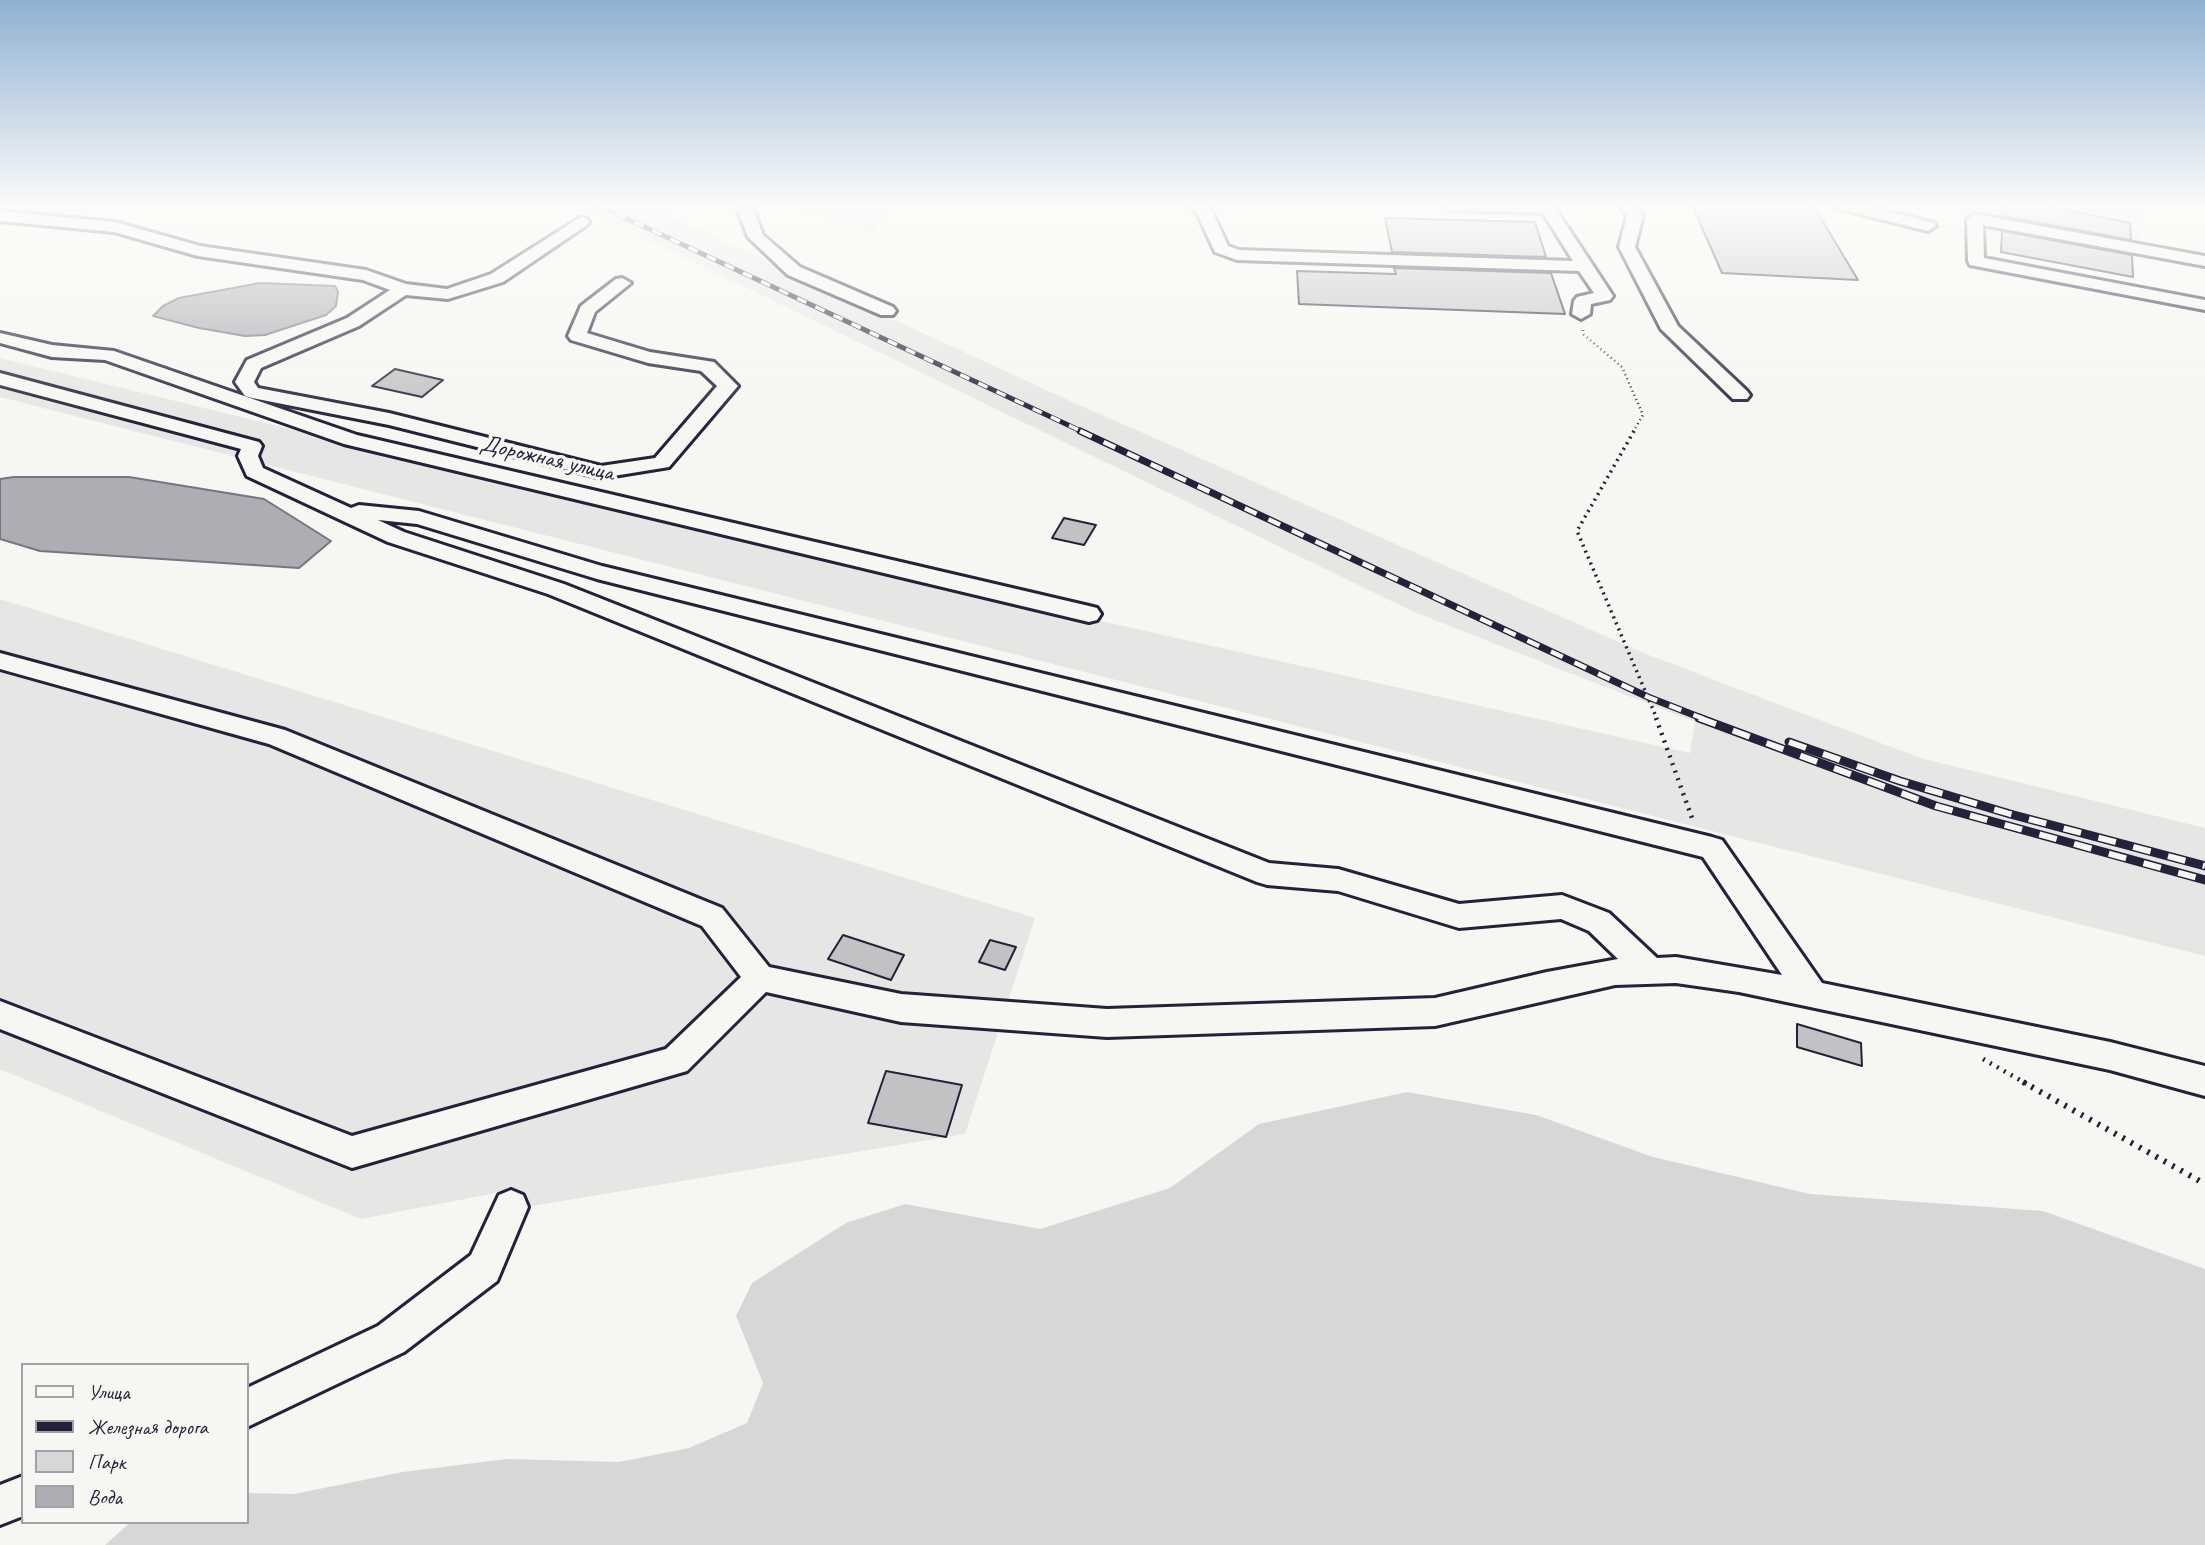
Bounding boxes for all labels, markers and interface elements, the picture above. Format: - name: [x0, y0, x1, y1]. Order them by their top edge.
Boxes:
- street label: Дорожная улица: [477, 430, 617, 488]
- legend: [21, 1363, 248, 1524]
- text: Улица: [88, 1379, 130, 1405]
- text: Железная дорога: [88, 1414, 208, 1440]
- text: Парк: [88, 1449, 125, 1475]
- text: Вода: [88, 1484, 122, 1510]

